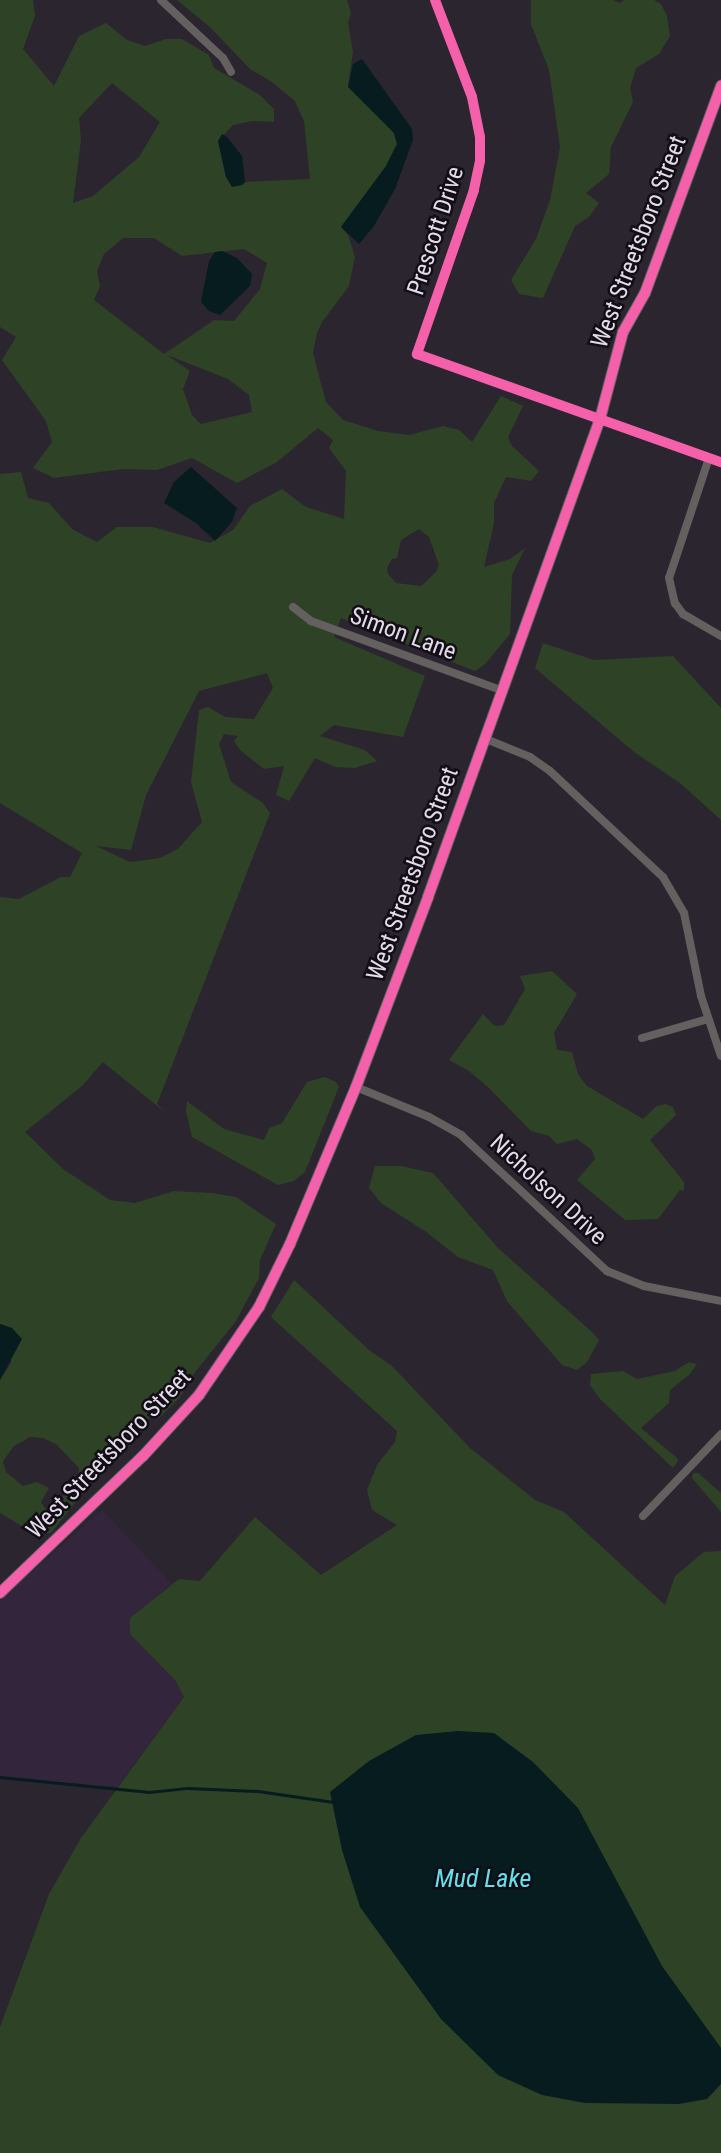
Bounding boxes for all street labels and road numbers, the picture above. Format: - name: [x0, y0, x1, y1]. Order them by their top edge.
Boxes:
- street label: West Streetsboro Street: [585, 132, 693, 352]
- street label: Prescott Drive: [402, 163, 470, 299]
- street label: Simon Lane: [346, 601, 460, 667]
- street label: West Streetsboro Street: [361, 764, 465, 984]
- street label: Nicholson Drive: [484, 1129, 612, 1251]
- street label: West Streetsboro Street: [21, 1363, 197, 1545]

